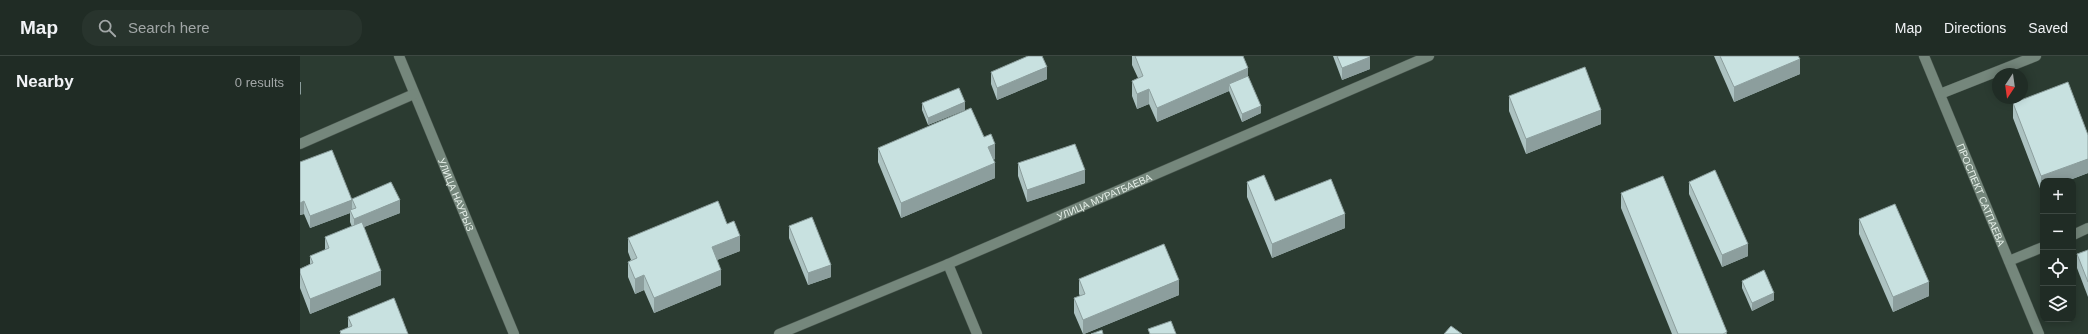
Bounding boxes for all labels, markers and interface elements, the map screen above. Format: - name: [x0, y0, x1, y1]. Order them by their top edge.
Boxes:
- search box: [82, 10, 362, 46]
- text: Map: [20, 17, 58, 38]
- icon: search: [96, 17, 118, 39]
- text: Search here: [128, 19, 210, 36]
- text: Map: [1895, 20, 1922, 36]
- text: Directions: [1944, 20, 2006, 36]
- text: Saved: [2028, 20, 2068, 36]
- north arrow: [1992, 68, 2028, 104]
- text: Nearby: [16, 72, 74, 91]
- text: 0 results: [235, 75, 284, 90]
- street label: ПРОСПЕКТ САТПАЕВА: [1955, 142, 2008, 248]
- street label: УЛИЦА НАУРЫЗ: [436, 156, 476, 233]
- street label: УЛИЦА МУРАТБАЕВА: [1055, 171, 1153, 222]
- map controls: [2040, 178, 2076, 322]
- button: +: [2040, 178, 2076, 214]
- button: −: [2040, 214, 2076, 250]
- button: locate: [2040, 250, 2076, 286]
- button: layers: [2040, 286, 2076, 322]

